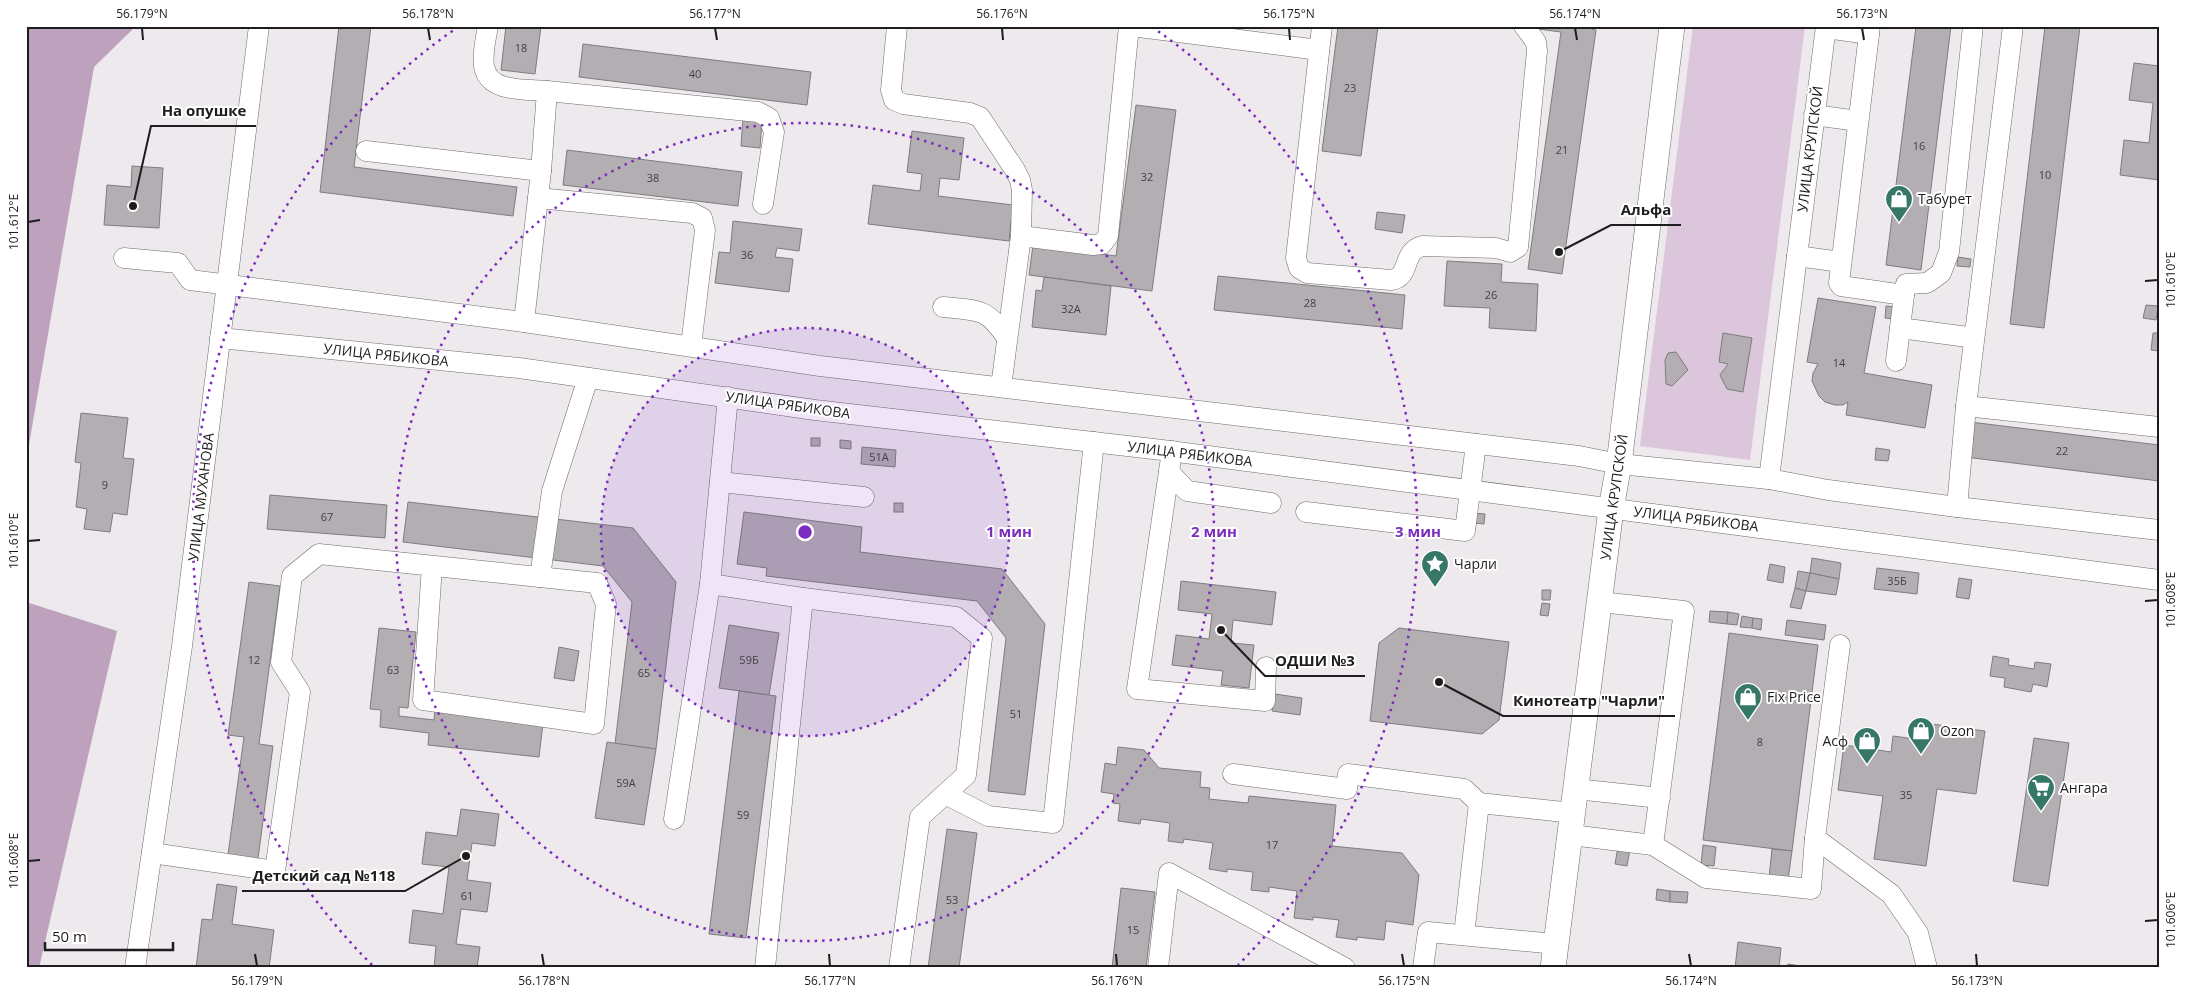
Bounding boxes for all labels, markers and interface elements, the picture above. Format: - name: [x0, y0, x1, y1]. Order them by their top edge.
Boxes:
- text: 56.179°N: [116, 5, 168, 22]
- text: 56.178°N: [402, 5, 454, 22]
- text: 56.177°N: [689, 5, 741, 22]
- text: 56.176°N: [976, 5, 1028, 22]
- text: 56.175°N: [1263, 5, 1315, 22]
- text: 56.174°N: [1549, 5, 1601, 22]
- text: 56.173°N: [1836, 5, 1888, 22]
- house number: 18: [515, 40, 527, 55]
- house number: 40: [689, 66, 701, 81]
- house number: 23: [1344, 80, 1356, 95]
- street label: УЛИЦА КРУПСКОЙ: [1792, 85, 1827, 213]
- callout: На опушке: [151, 96, 256, 126]
- text: На опушке: [162, 100, 246, 120]
- house number: 16: [1913, 138, 1925, 153]
- house number: 21: [1556, 142, 1568, 157]
- house number: 10: [2039, 167, 2051, 182]
- house number: 32: [1141, 169, 1153, 184]
- house number: 38: [647, 170, 659, 185]
- shop icon: Табурет: [1884, 184, 1914, 223]
- place label: Табурет: [1918, 189, 1972, 208]
- text: 101.612°E: [5, 194, 22, 250]
- callout: Альфа: [1611, 195, 1681, 225]
- text: Альфа: [1621, 199, 1671, 219]
- house number: 36: [741, 247, 753, 262]
- text: 101.610°E: [2162, 252, 2179, 308]
- house number: 26: [1485, 287, 1497, 302]
- house number: 28: [1304, 295, 1316, 310]
- house number: 32А: [1061, 301, 1081, 316]
- street label: УЛИЦА РЯБИКОВА: [323, 338, 450, 371]
- house number: 14: [1833, 355, 1846, 370]
- street label: УЛИЦА РЯБИКОВА: [724, 386, 852, 423]
- street label: УЛИЦА МУХАНОВА: [183, 432, 218, 562]
- street label: УЛИЦА КРУПСКОЙ: [1595, 433, 1632, 561]
- street label: УЛИЦА РЯБИКОВА: [1126, 436, 1254, 471]
- house number: 22: [2056, 443, 2068, 458]
- house number: 51А: [869, 449, 889, 464]
- house number: 9: [102, 477, 108, 492]
- street label: УЛИЦА РЯБИКОВА: [1632, 501, 1760, 536]
- house number: 67: [321, 509, 333, 524]
- text: 101.610°E: [5, 513, 22, 569]
- text: 1 мин: [986, 521, 1032, 541]
- text: 2 мин: [1191, 521, 1237, 541]
- text: 3 мин: [1395, 521, 1441, 541]
- centre of rings: [796, 523, 814, 541]
- place icon: Чарли: [1420, 549, 1450, 588]
- place label: Чарли: [1454, 554, 1497, 573]
- text: 101.608°E: [2162, 572, 2179, 628]
- house number: 35Б: [1887, 573, 1907, 588]
- callout: ОДШИ №3: [1265, 646, 1365, 676]
- text: ОДШИ №3: [1275, 650, 1355, 670]
- house number: 12: [248, 652, 260, 667]
- house number: 59Б: [739, 652, 759, 667]
- house number: 63: [387, 662, 399, 677]
- house number: 65: [638, 665, 650, 680]
- shop icon: Fix Price: [1733, 682, 1763, 721]
- callout: Кинотеатр "Чарли": [1503, 686, 1675, 716]
- place label: Fix Price: [1767, 687, 1821, 706]
- text: Кинотеатр "Чарли": [1513, 690, 1665, 710]
- house number: 51: [1010, 706, 1022, 721]
- shop icon: Ozon: [1906, 716, 1936, 755]
- place label: Ozon: [1940, 721, 1974, 740]
- shop icon: Асф: [1852, 726, 1882, 765]
- place label: Асф: [1822, 731, 1848, 750]
- house number: 8: [1757, 734, 1763, 749]
- supermarket icon: Ангара: [2026, 773, 2056, 812]
- house number: 59А: [616, 775, 636, 790]
- place label: Ангара: [2060, 778, 2108, 797]
- house number: 35: [1900, 787, 1912, 802]
- house number: 59: [737, 807, 749, 822]
- text: 101.608°E: [5, 833, 22, 889]
- house number: 17: [1266, 837, 1278, 852]
- callout: Детский сад №118: [242, 861, 405, 891]
- text: Детский сад №118: [253, 865, 396, 885]
- house number: 61: [461, 888, 473, 903]
- house number: 53: [946, 892, 958, 907]
- text: 101.606°E: [2162, 892, 2179, 948]
- scale bar: [45, 919, 172, 951]
- house number: 15: [1127, 922, 1139, 937]
- text: 50 m: [52, 926, 87, 946]
- text: 56.179°N: [231, 972, 283, 989]
- text: 56.178°N: [518, 972, 570, 989]
- text: 56.177°N: [804, 972, 856, 989]
- text: 56.176°N: [1091, 972, 1143, 989]
- text: 56.175°N: [1378, 972, 1430, 989]
- text: 56.174°N: [1665, 972, 1717, 989]
- text: 56.173°N: [1951, 972, 2003, 989]

